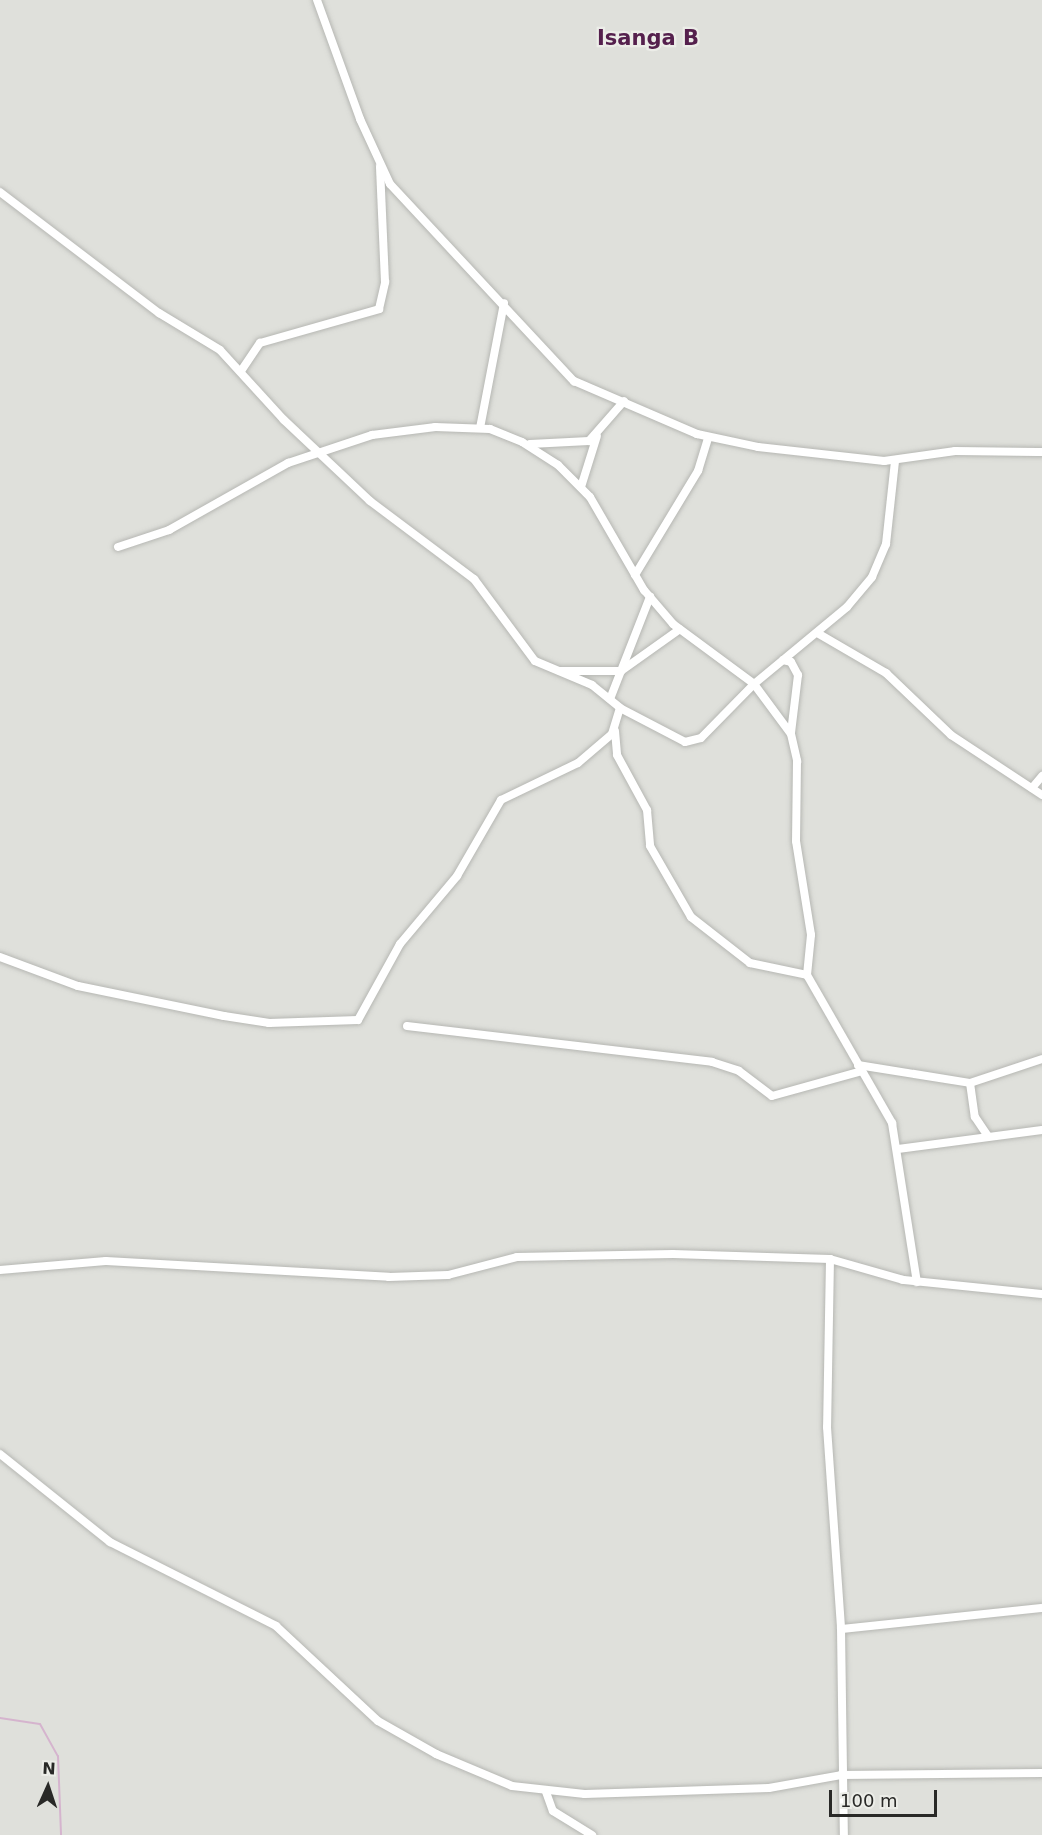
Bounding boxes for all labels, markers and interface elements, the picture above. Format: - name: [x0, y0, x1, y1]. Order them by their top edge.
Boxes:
- district label: Isanga B: [597, 25, 699, 51]
- north arrow: [18, 1757, 78, 1817]
- text: N: [42, 1759, 56, 1778]
- scale bar: [832, 1778, 940, 1816]
- text: 100 m: [840, 1790, 898, 1811]

